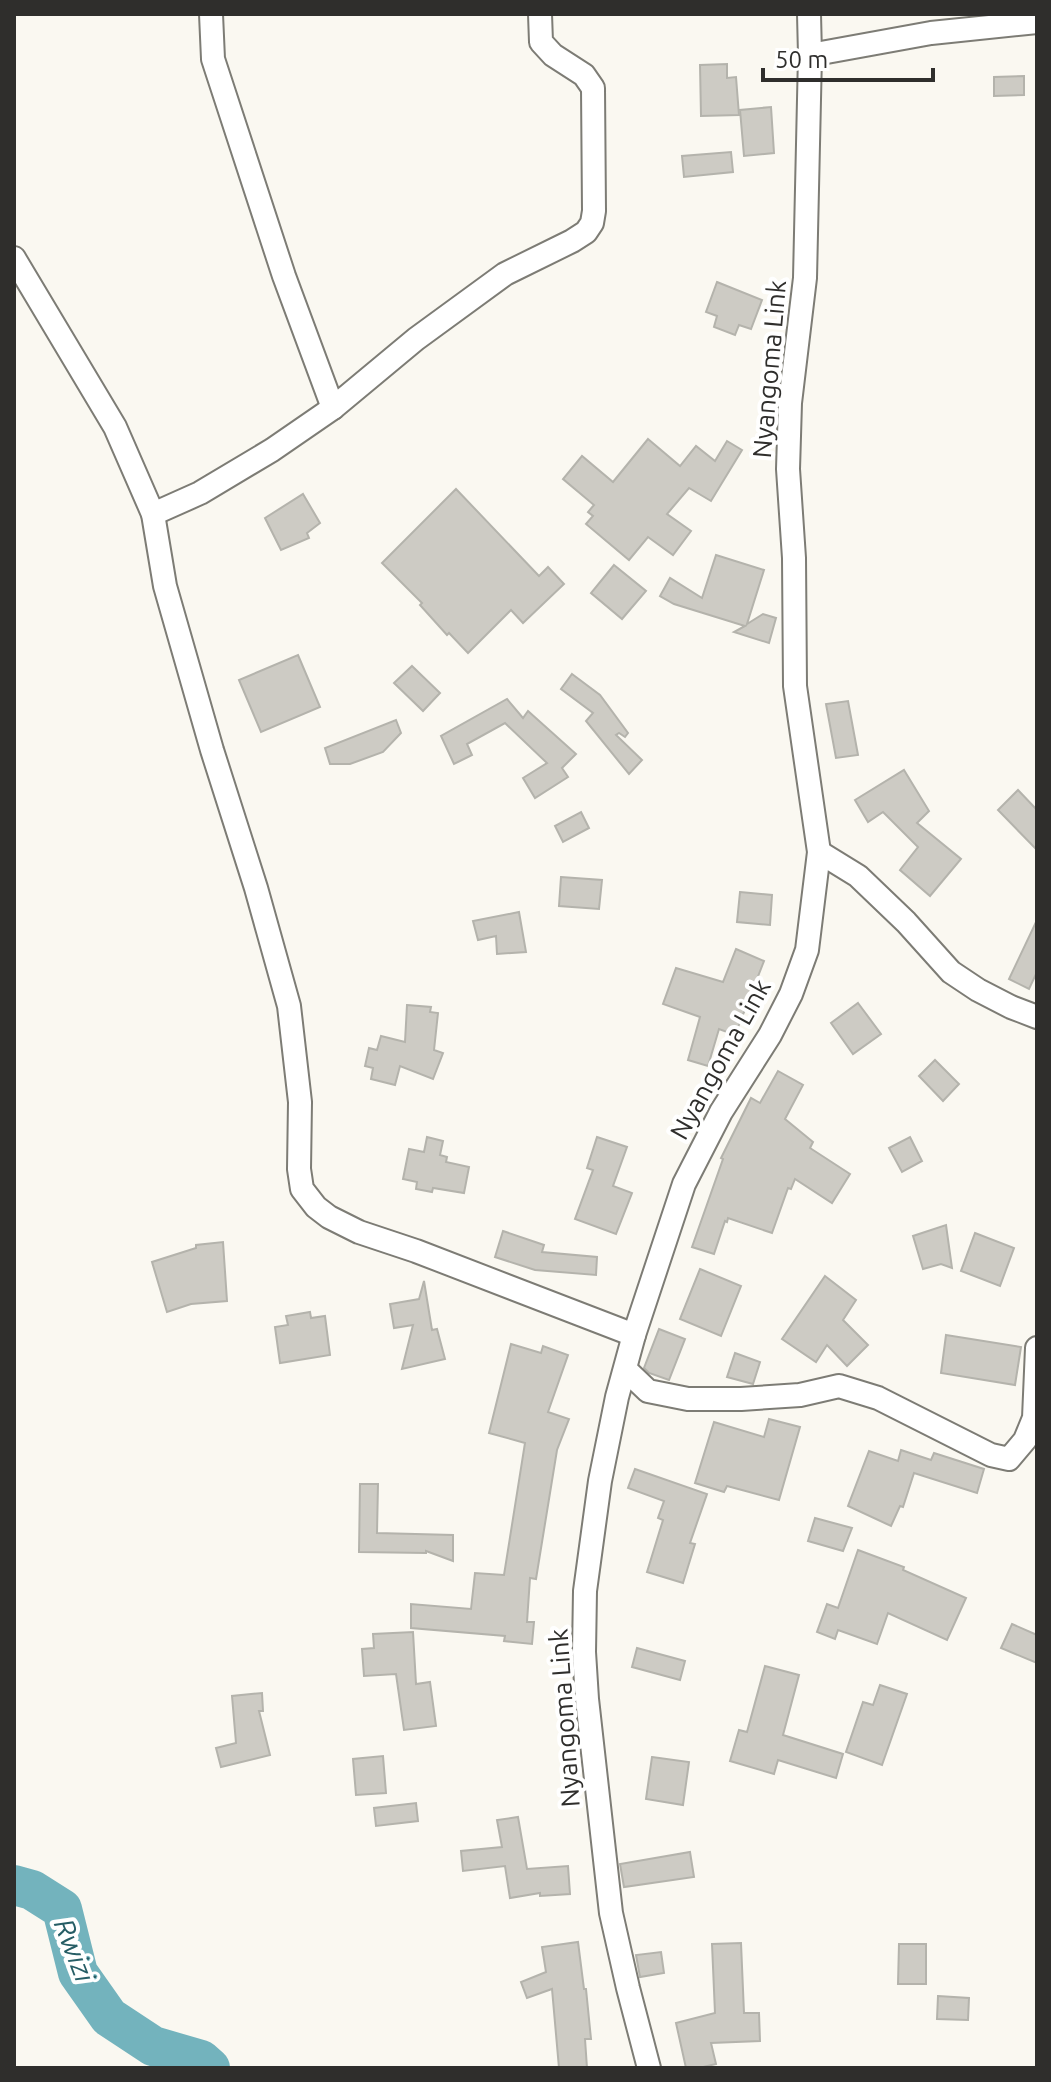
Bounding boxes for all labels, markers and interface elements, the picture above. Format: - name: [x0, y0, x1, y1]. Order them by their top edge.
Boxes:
- scale bar: [763, 32, 933, 82]
- text: 50 m: [775, 46, 828, 73]
- street label: Nyangoma Link: [747, 279, 791, 459]
- street label: Nyangoma Link: [664, 974, 776, 1144]
- street label: Nyangoma Link: [543, 1628, 585, 1808]
- water label: Rwizi: [49, 1914, 102, 1987]

